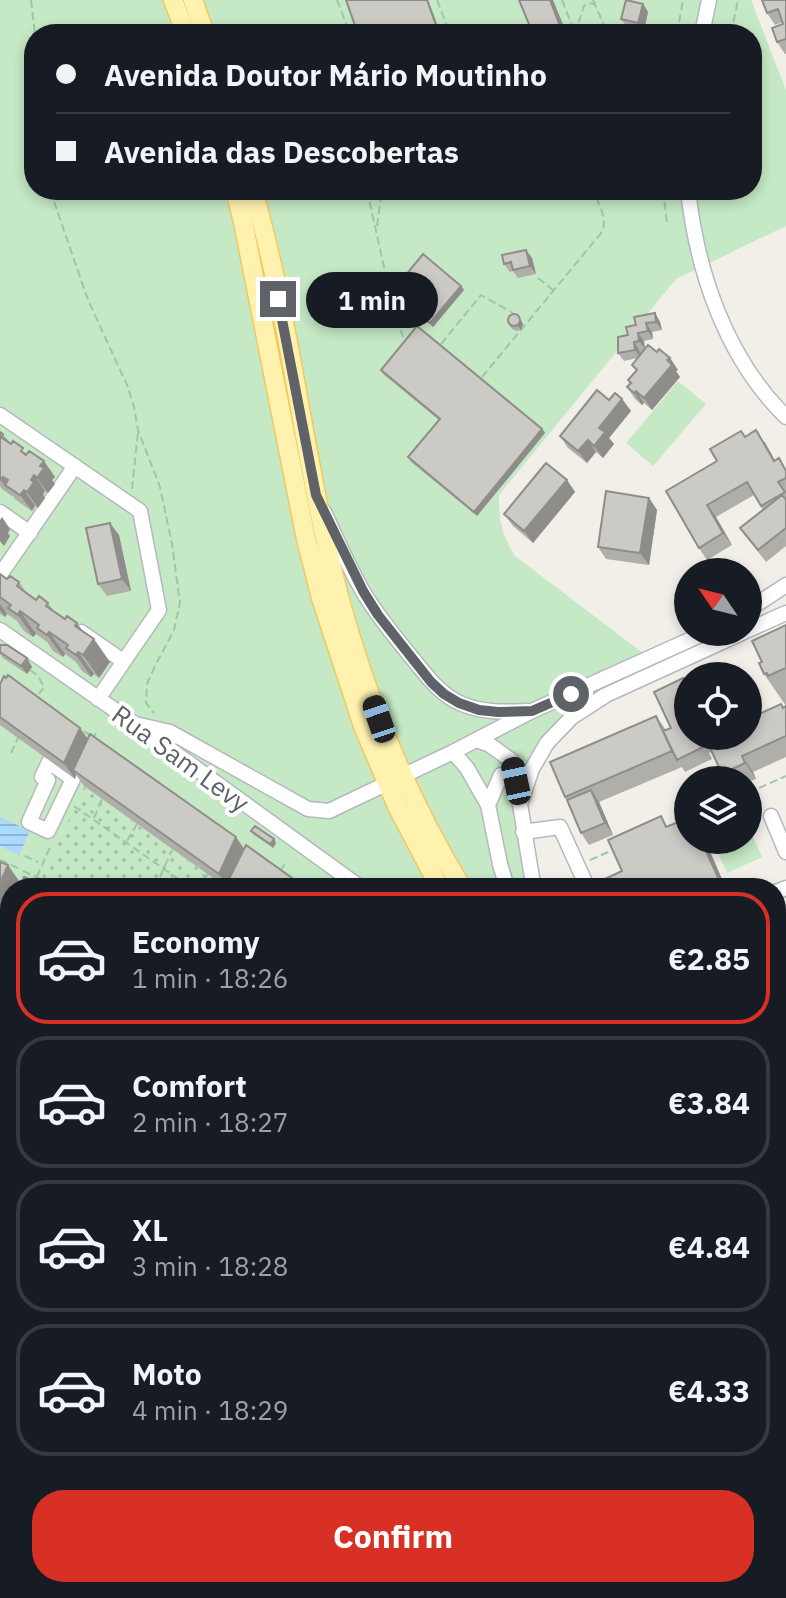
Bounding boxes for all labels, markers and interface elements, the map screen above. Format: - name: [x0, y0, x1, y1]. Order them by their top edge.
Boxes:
- text: Avenida Doutor Mário Moutinho: [104, 55, 547, 94]
- text: Avenida das Descobertas: [104, 132, 459, 171]
- callout: 1 min: [306, 271, 438, 327]
- route end: [260, 281, 296, 317]
- text: 1 min: [338, 283, 406, 317]
- north arrow: [674, 558, 762, 646]
- map controls: [674, 558, 762, 854]
- button: locate: [674, 662, 762, 750]
- route start: [553, 676, 589, 712]
- car: [360, 692, 398, 746]
- street label: Rua Sam Levy: [106, 697, 256, 819]
- car: [499, 755, 533, 807]
- button: layers: [674, 766, 762, 854]
- icon: car: [36, 922, 108, 994]
- text: Economy: [132, 922, 260, 961]
- text: €2.85: [668, 939, 750, 978]
- text: 1 min · 18:26: [132, 961, 288, 995]
- icon: car: [36, 1066, 108, 1138]
- text: Comfort: [132, 1066, 247, 1105]
- text: €3.84: [668, 1083, 750, 1122]
- text: 2 min · 18:27: [132, 1105, 288, 1139]
- icon: car: [36, 1210, 108, 1282]
- text: XL: [132, 1210, 168, 1249]
- text: €4.84: [668, 1227, 750, 1266]
- text: 3 min · 18:28: [132, 1249, 288, 1283]
- icon: car: [36, 1354, 108, 1426]
- text: Moto: [132, 1354, 202, 1393]
- text: €4.33: [668, 1371, 750, 1410]
- text: 4 min · 18:29: [132, 1393, 288, 1427]
- button: Confirm: [32, 1490, 754, 1582]

